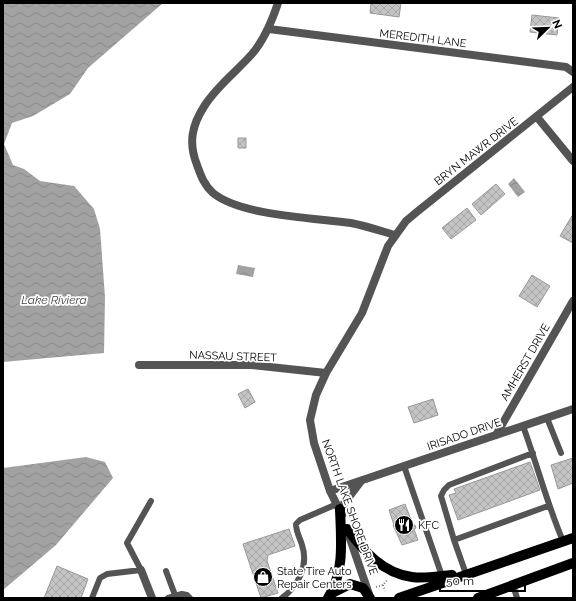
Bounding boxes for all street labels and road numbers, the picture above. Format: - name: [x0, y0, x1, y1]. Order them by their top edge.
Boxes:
- street label: MEREDITH LANE: [379, 27, 467, 50]
- street label: BRYN MAWR DRIVE: [432, 115, 521, 188]
- street label: AMHERST DRIVE: [498, 321, 553, 403]
- street label: NASSAU STREET: [189, 348, 277, 365]
- street label: IRISADO DRIVE: [425, 416, 503, 453]
- street label: NORTH LAKE SHORE DRIVE: [319, 437, 380, 577]

